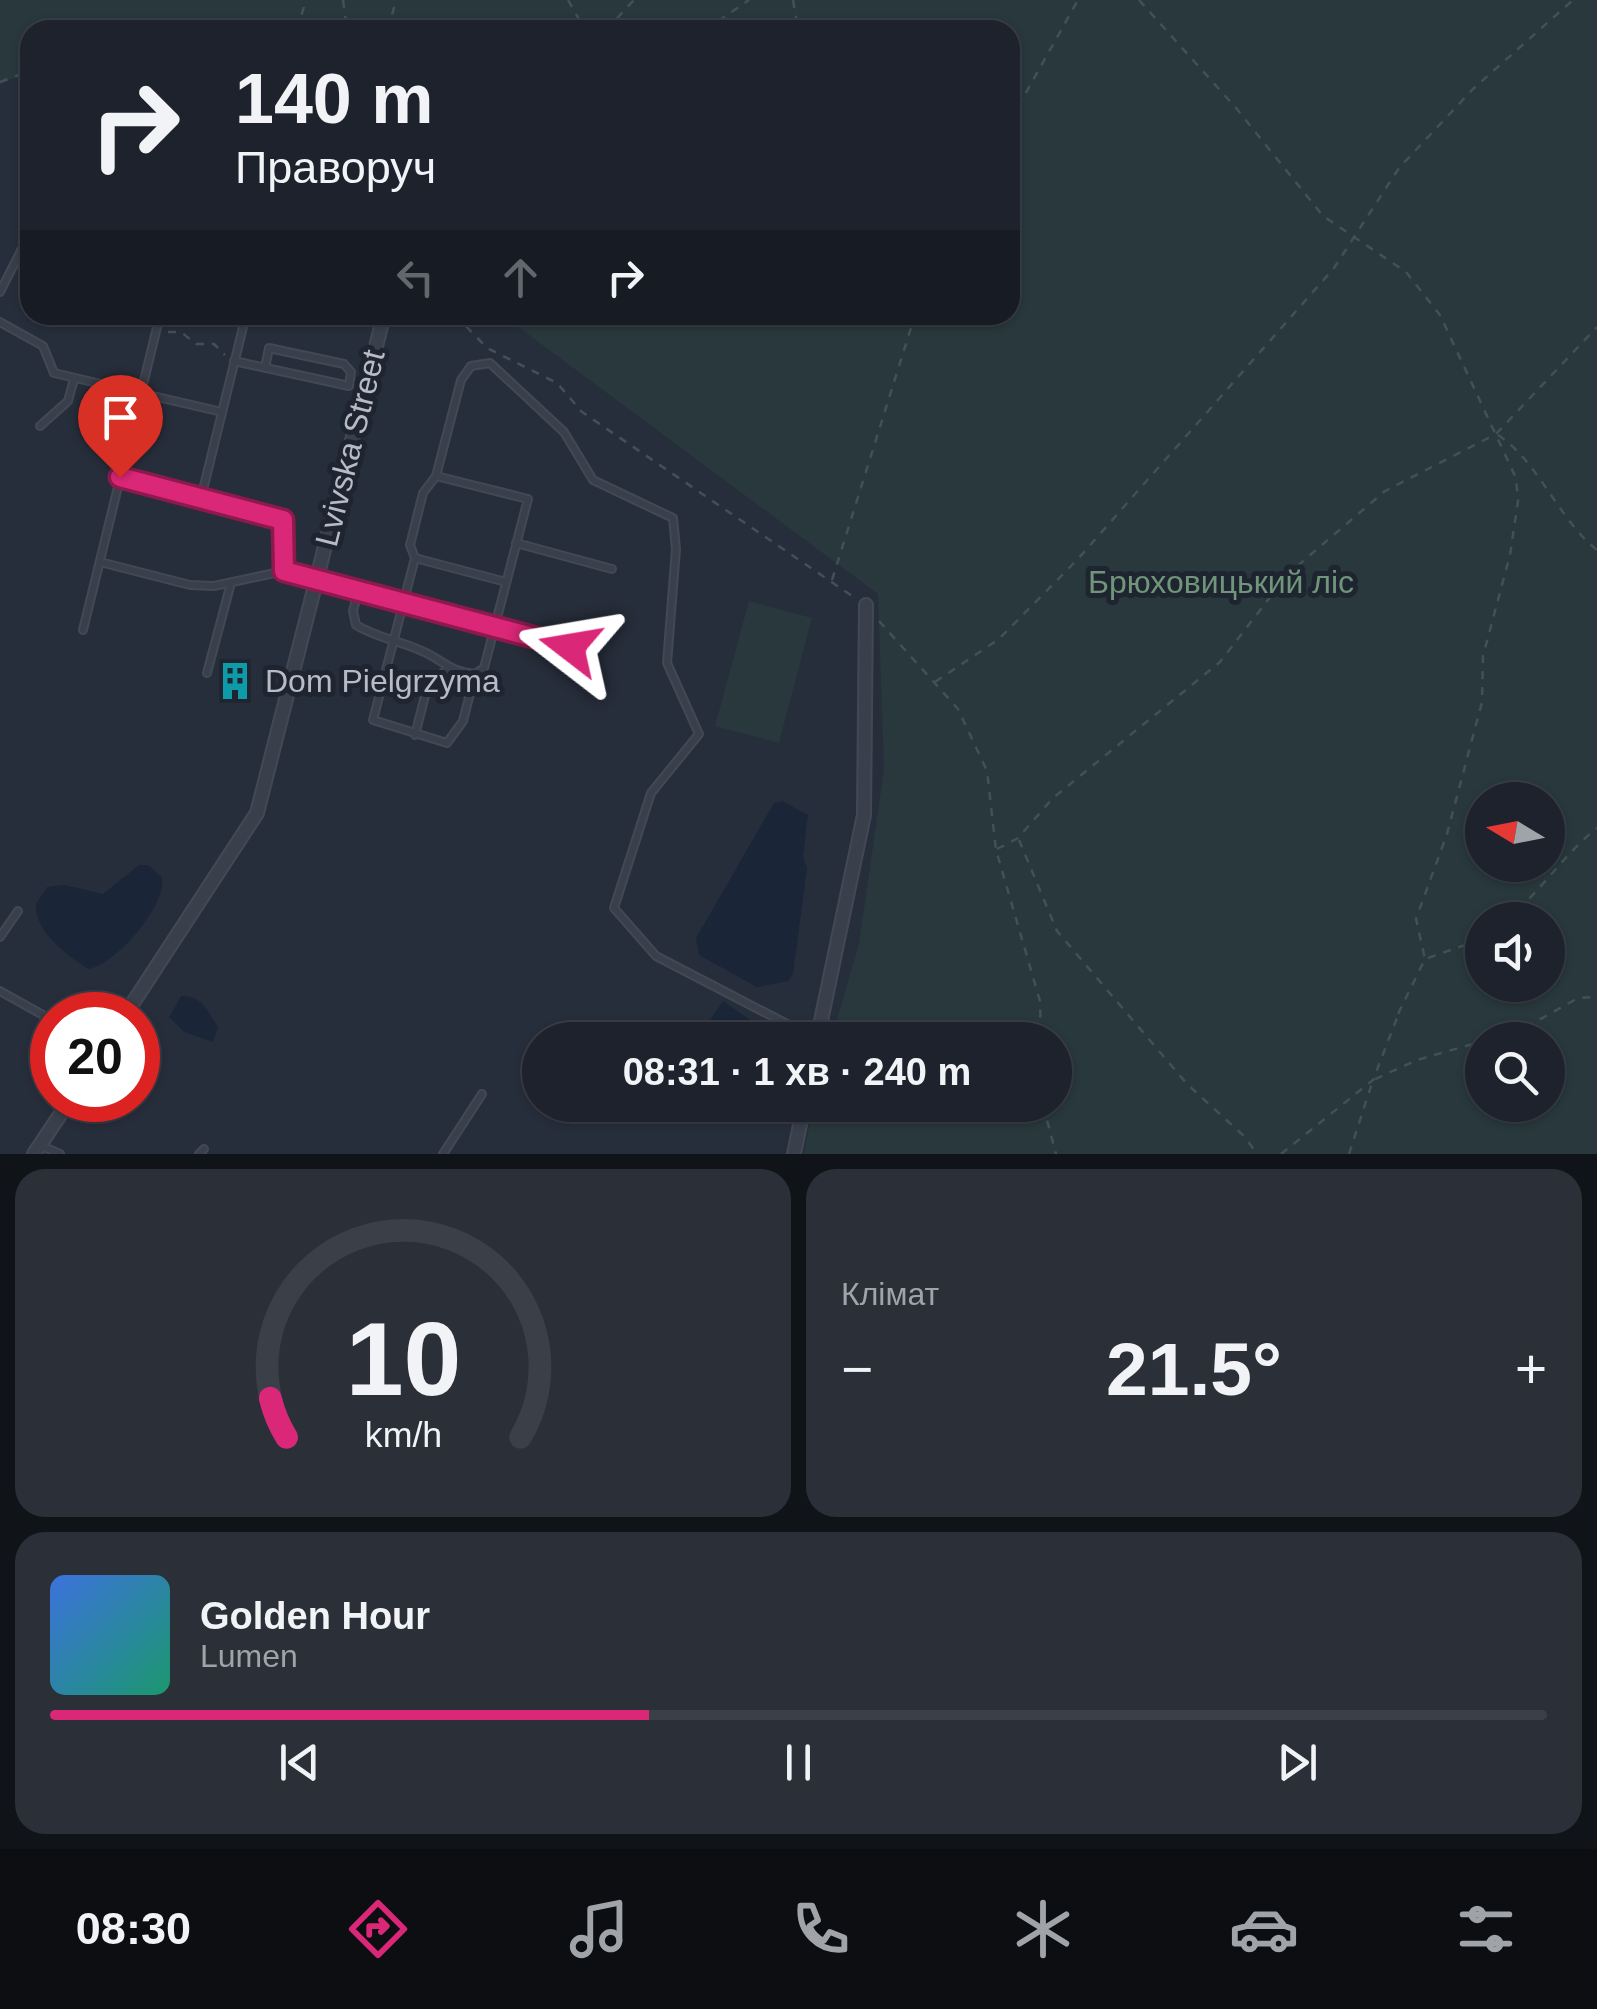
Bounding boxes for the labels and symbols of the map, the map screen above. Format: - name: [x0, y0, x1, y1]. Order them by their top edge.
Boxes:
- street label: Lvivska Street: [308, 346, 392, 550]
- pin: [78, 375, 163, 478]
- park label: Брюховицький ліс: [1088, 564, 1354, 600]
- position arrow: [518, 595, 622, 699]
- building icon: Dom Pielgrzyma: [214, 660, 256, 702]
- place label: Dom Pielgrzyma: [265, 663, 500, 699]
- north arrow: [1465, 782, 1565, 882]
- speed limit sign: 20: [30, 992, 160, 1122]

